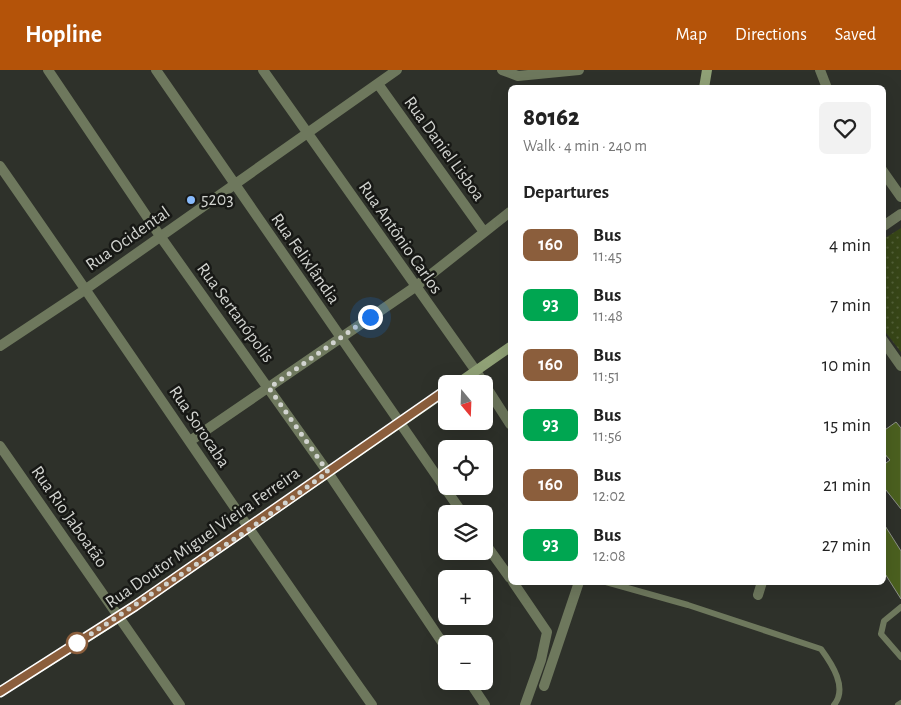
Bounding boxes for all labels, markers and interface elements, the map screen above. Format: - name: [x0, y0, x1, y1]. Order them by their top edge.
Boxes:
- text: Hopline: [25, 23, 102, 47]
- text: Map: [676, 26, 707, 44]
- text: Directions: [735, 26, 807, 44]
- text: Saved: [835, 26, 876, 44]
- street label: Rua Daniel Lisboa: [400, 93, 488, 205]
- button: heart: [819, 102, 871, 154]
- text: 80162: [523, 106, 580, 130]
- text: Walk · 4 min · 240 m: [523, 138, 647, 154]
- street label: Rua Antônio Carlos: [355, 179, 445, 297]
- text: Departures: [523, 183, 609, 202]
- place label: 5203: [201, 191, 234, 209]
- marker: 5203: [185, 194, 197, 206]
- street label: Rua Ocidental: [83, 203, 173, 275]
- street label: Rua Felixlândia: [267, 210, 343, 308]
- text: Bus: [593, 226, 621, 245]
- text: 160: [538, 236, 563, 254]
- text: 4 min: [829, 236, 871, 255]
- text: 11:45: [593, 248, 622, 264]
- street label: Rua Sertanópolis: [193, 260, 277, 366]
- text: Bus: [593, 286, 621, 305]
- text: 93: [542, 296, 559, 314]
- text: 7 min: [830, 296, 871, 315]
- your location: [358, 305, 383, 330]
- text: 11:48: [593, 308, 623, 324]
- text: Bus: [593, 346, 621, 365]
- text: 160: [538, 356, 563, 374]
- text: 10 min: [822, 356, 871, 375]
- text: 11:51: [593, 368, 620, 384]
- north arrow: [438, 375, 492, 430]
- map controls: [438, 375, 493, 690]
- street label: Rua Sorocaba: [165, 383, 233, 471]
- text: Bus: [593, 406, 621, 425]
- text: 93: [542, 416, 559, 434]
- text: 15 min: [824, 416, 871, 435]
- text: 11:56: [593, 428, 622, 444]
- button: locate: [438, 440, 493, 495]
- street label: Rua Rio Jaboatão: [27, 463, 111, 571]
- street label: Rua Doutor Miguel Vieira Ferreira: [103, 464, 303, 612]
- text: Bus: [593, 466, 621, 485]
- text: 160: [538, 476, 563, 494]
- text: 21 min: [823, 476, 871, 495]
- text: 12:02: [593, 488, 625, 504]
- button: layers: [438, 505, 493, 560]
- text: Bus: [593, 526, 621, 545]
- text: 93: [542, 536, 559, 554]
- text: 27 min: [822, 536, 871, 555]
- text: 12:08: [593, 548, 625, 564]
- button: +: [438, 570, 493, 625]
- unlabelled marker: [66, 632, 88, 654]
- button: −: [438, 635, 493, 690]

